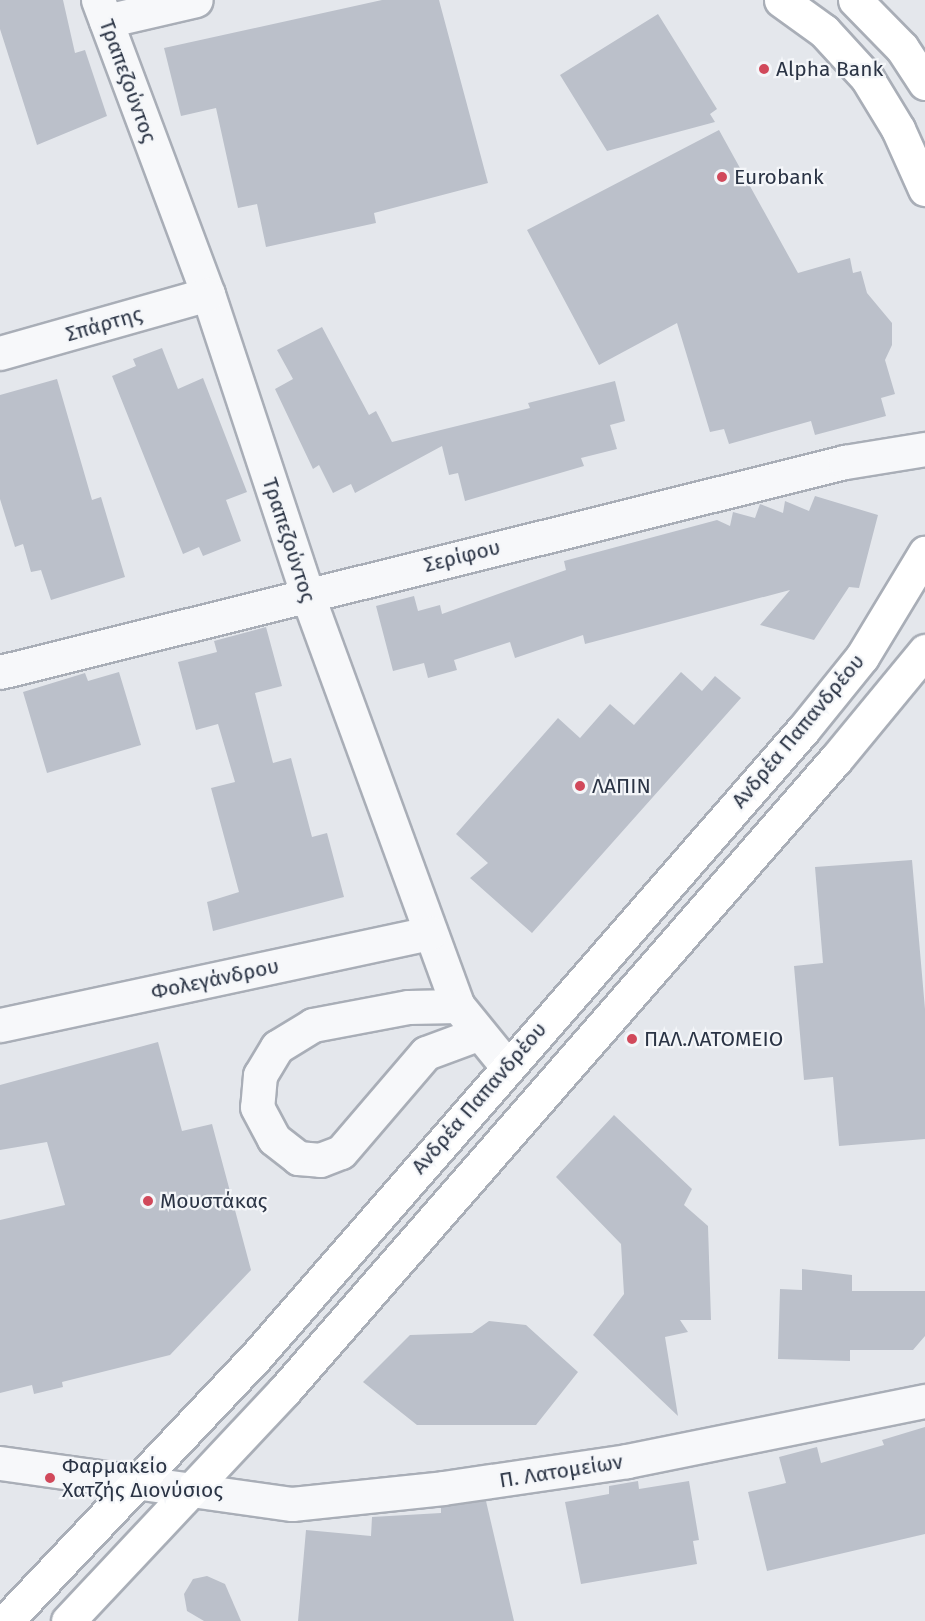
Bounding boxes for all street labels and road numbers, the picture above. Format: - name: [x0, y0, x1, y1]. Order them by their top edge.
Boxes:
- street label: Τραπεζούντος: [94, 16, 162, 146]
- street label: Σπάρτης: [63, 301, 145, 347]
- street label: Τραπεζούντος: [257, 475, 321, 605]
- street label: Σερίφου: [421, 534, 503, 578]
- street label: Ανδρέα Παπανδρέου: [726, 649, 870, 813]
- street label: Φολεγάνδρου: [149, 953, 281, 1005]
- street label: Ανδρέα Παπανδρέου: [406, 1017, 552, 1179]
- street label: Π. Λατομείων: [497, 1449, 625, 1493]

